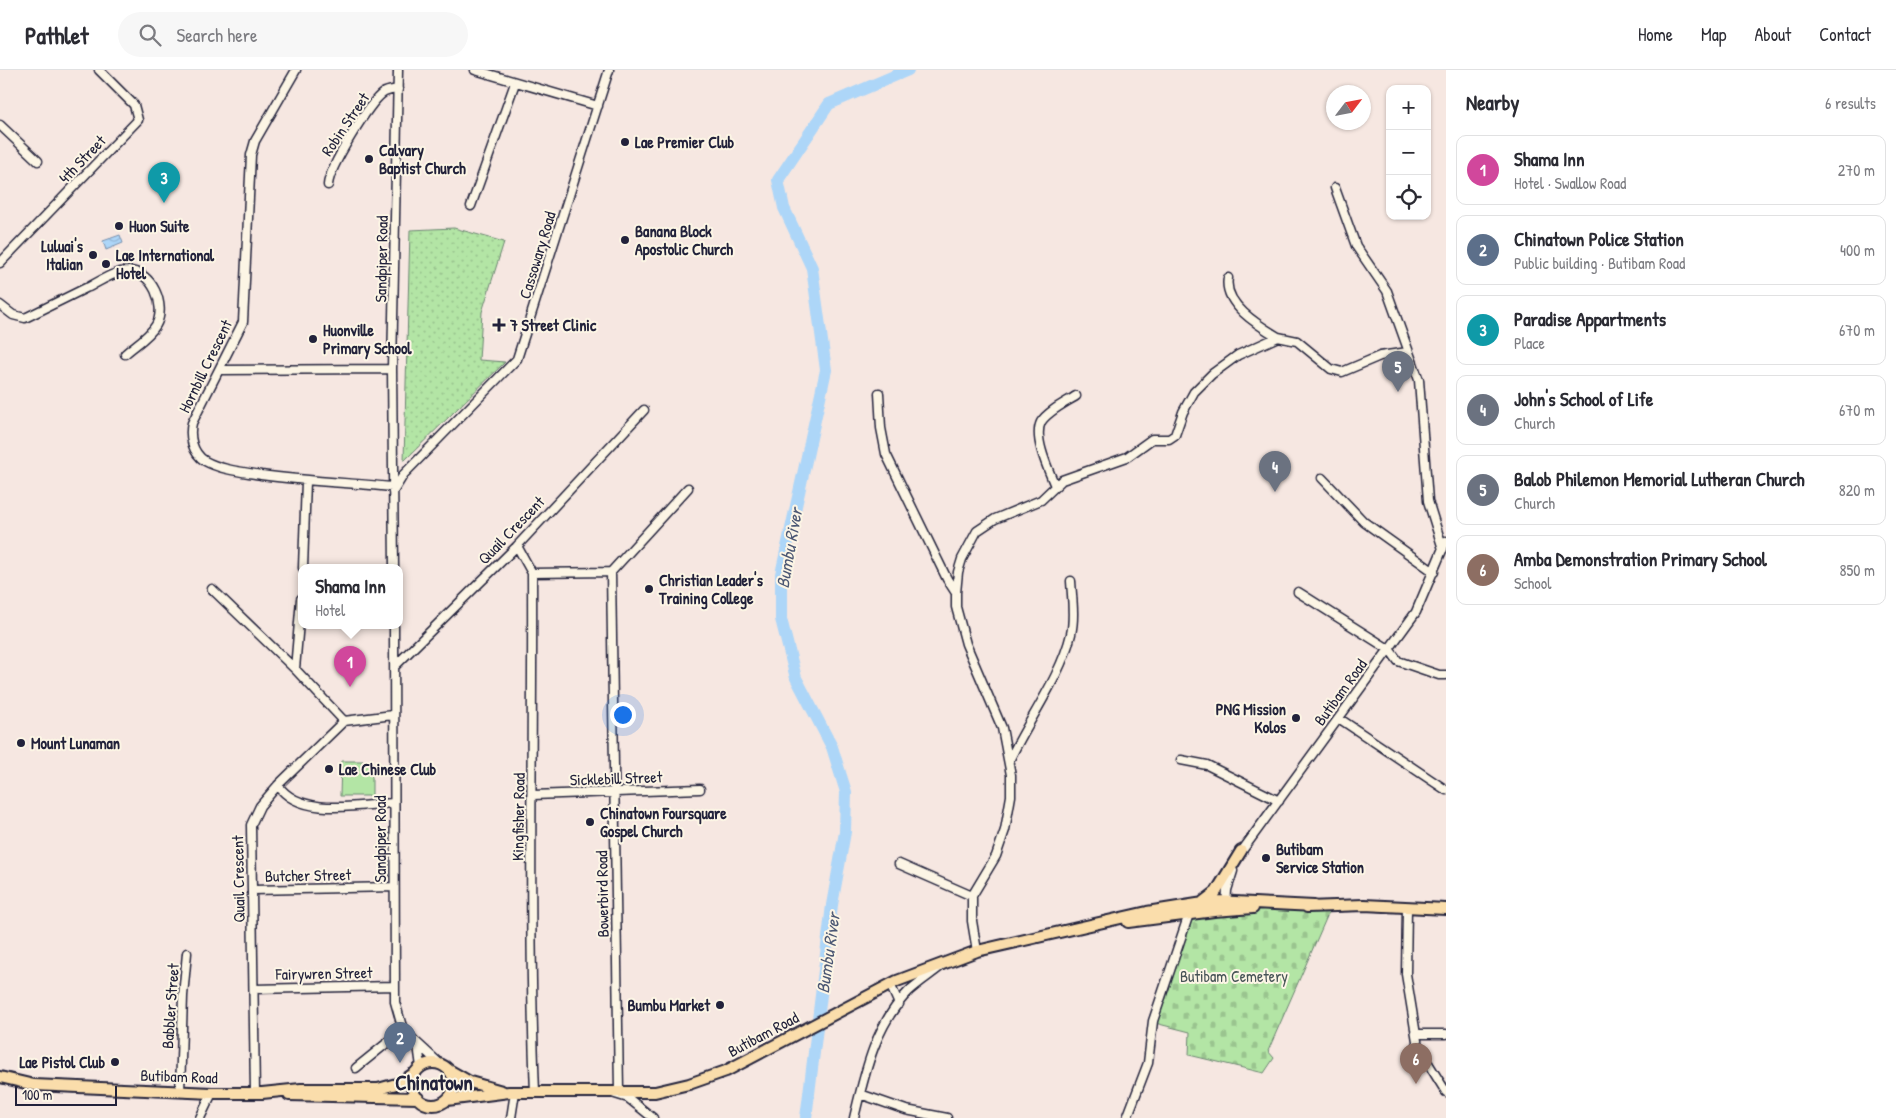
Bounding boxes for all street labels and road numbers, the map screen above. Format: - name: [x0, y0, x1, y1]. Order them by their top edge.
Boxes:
- street label: Robin Street: [316, 88, 375, 160]
- street label: 4th Street: [54, 130, 111, 188]
- street label: Cassowary Road: [513, 209, 561, 301]
- street label: Sandpiper Road: [369, 215, 393, 303]
- street label: Hornbill Crescent: [173, 315, 237, 416]
- street label: Quail Crescent: [473, 491, 550, 569]
- street label: Butibam Road: [1308, 654, 1372, 730]
- street label: Sicklebill Street: [569, 765, 663, 791]
- street label: Kingfisher Road: [506, 773, 530, 861]
- street label: Sandpiper Road: [369, 796, 391, 882]
- street label: Quail Crescent: [226, 835, 250, 923]
- street label: Bowerbird Road: [590, 850, 614, 938]
- street label: Butcher Street: [265, 863, 352, 887]
- street label: Fairywren Street: [274, 961, 373, 985]
- street label: Babbler Street: [156, 962, 184, 1049]
- street label: Butibam Road: [724, 1006, 802, 1062]
- street label: Butibam Road: [140, 1064, 218, 1088]

